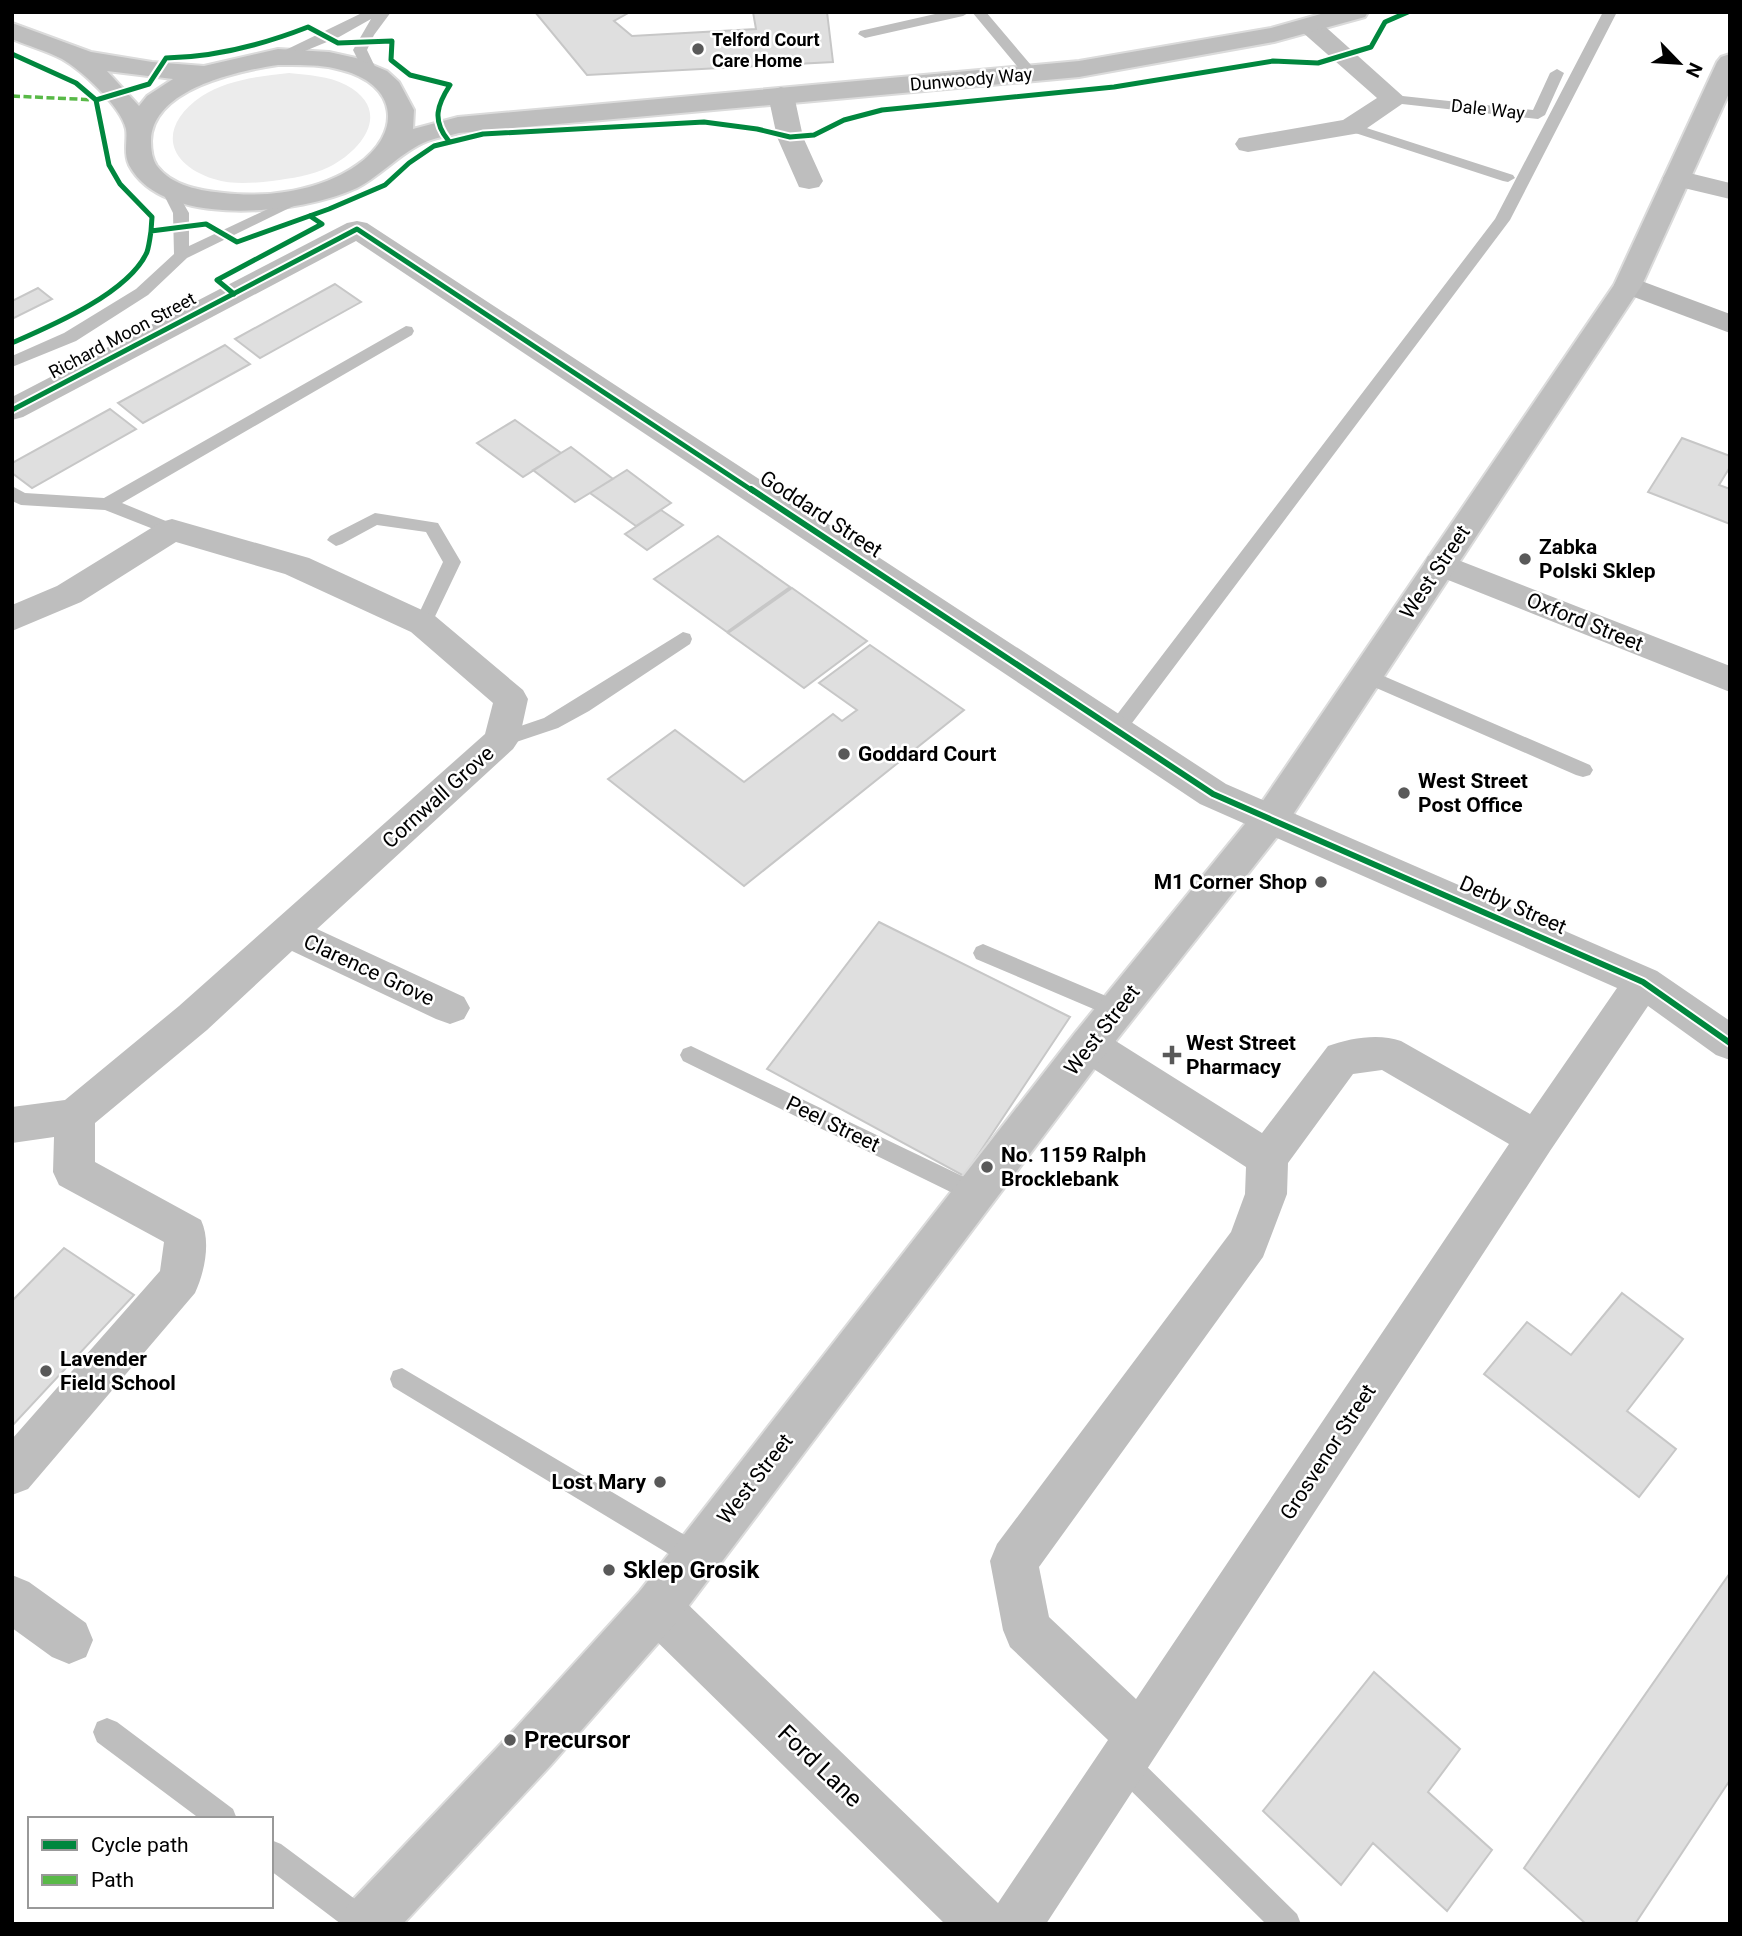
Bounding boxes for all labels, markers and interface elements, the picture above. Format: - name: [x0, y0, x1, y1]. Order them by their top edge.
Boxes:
- north arrow: [1644, 28, 1714, 98]
- place label: Telford Court Care Home: [712, 29, 820, 71]
- marker: Telford Court Care Home: [690, 41, 706, 57]
- text: N: [1681, 59, 1707, 81]
- street label: Dunwoody Way: [909, 63, 1034, 95]
- street label: Dale Way: [1450, 95, 1526, 123]
- street label: Richard Moon Street: [45, 287, 199, 383]
- street label: Goddard Street: [755, 466, 887, 562]
- street label: West Street: [1395, 521, 1475, 623]
- place label: Zabka Polski Sklep: [1539, 535, 1656, 583]
- marker: Zabka Polski Sklep: [1517, 551, 1533, 567]
- street label: Oxford Street: [1523, 588, 1647, 656]
- street label: Cornwall Grove: [378, 741, 498, 853]
- place label: Goddard Court: [858, 742, 996, 766]
- marker: Goddard Court: [836, 746, 852, 762]
- place label: West Street Post Office: [1418, 769, 1528, 817]
- marker: West Street Post Office: [1396, 785, 1412, 801]
- place label: M1 Corner Shop: [1154, 870, 1307, 894]
- street label: Derby Street: [1456, 871, 1570, 939]
- marker: M1 Corner Shop: [1313, 874, 1329, 890]
- street label: Clarence Grove: [300, 929, 438, 1011]
- street label: West Street: [1059, 980, 1145, 1080]
- place label: West Street Pharmacy: [1186, 1031, 1296, 1079]
- marker: West Street Pharmacy: [1164, 1047, 1180, 1063]
- street label: Peel Street: [782, 1091, 884, 1157]
- place label: No. 1159 Ralph Brocklebank: [1001, 1143, 1146, 1191]
- marker: No. 1159 Ralph Brocklebank: [979, 1159, 995, 1175]
- place label: Lavender Field School: [60, 1347, 176, 1395]
- marker: Lavender Field School: [38, 1363, 54, 1379]
- street label: Grosvenor Street: [1275, 1380, 1381, 1524]
- street label: West Street: [712, 1429, 798, 1529]
- place label: Lost Mary: [552, 1470, 646, 1494]
- marker: Lost Mary: [652, 1474, 668, 1490]
- place label: Sklep Grosik: [623, 1556, 760, 1584]
- marker: Sklep Grosik: [601, 1562, 617, 1578]
- street label: Ford Lane: [772, 1719, 868, 1813]
- place label: Precursor: [524, 1726, 631, 1754]
- marker: Precursor: [502, 1732, 518, 1748]
- legend: [28, 1817, 273, 1908]
- text: Cycle path: [91, 1833, 189, 1857]
- text: Path: [91, 1868, 134, 1892]

